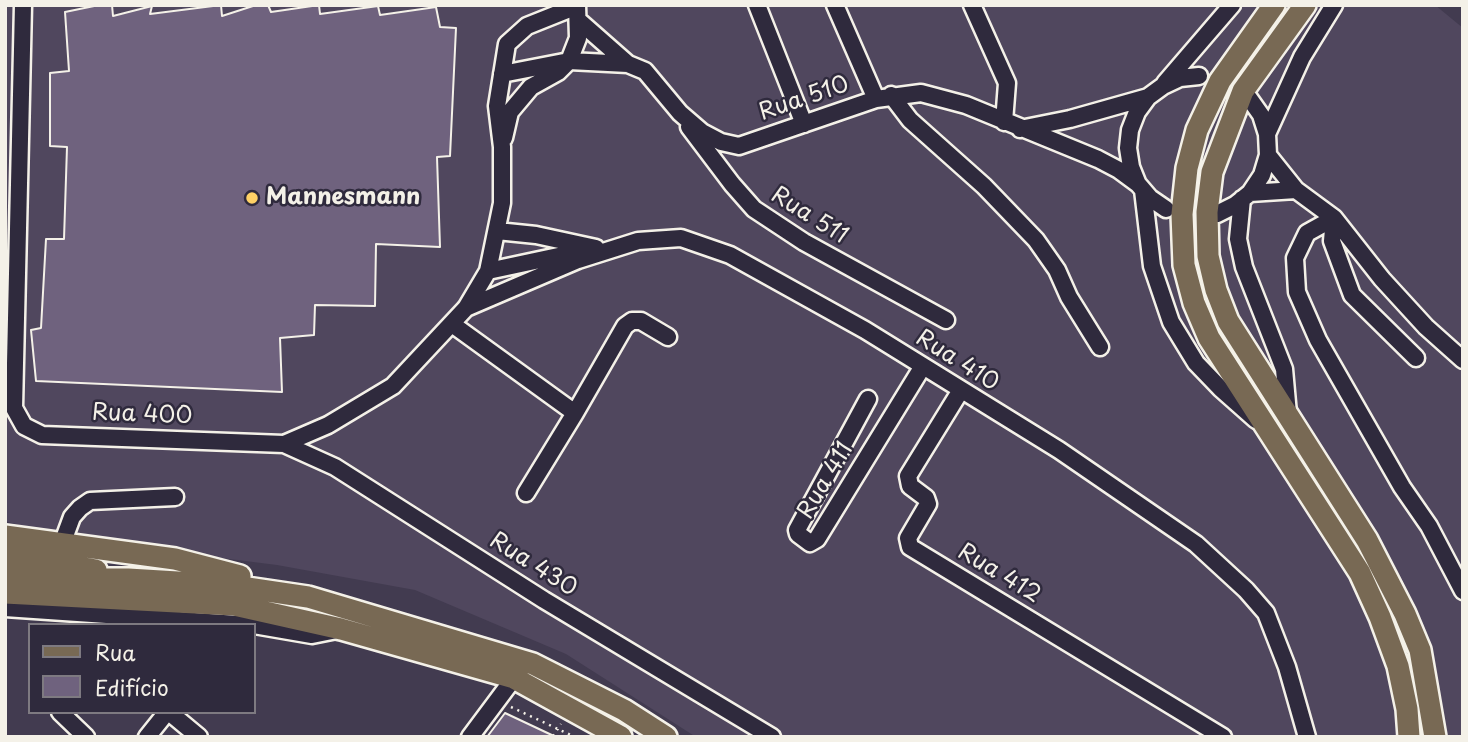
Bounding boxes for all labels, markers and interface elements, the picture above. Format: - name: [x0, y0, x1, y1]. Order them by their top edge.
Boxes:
- street label: Rua 510: [756, 71, 852, 127]
- street label: Rua 511: [766, 182, 852, 250]
- place label: Mannesmann: [266, 184, 420, 212]
- marker: Mannesmann: [244, 190, 260, 206]
- street label: Rua 410: [910, 325, 1004, 397]
- street label: Rua 400: [91, 399, 193, 431]
- street label: Rua 411: [792, 438, 860, 524]
- street label: Rua 430: [484, 527, 582, 603]
- street label: Rua 412: [952, 538, 1046, 610]
- legend: [28, 623, 256, 714]
- text: Rua: [95, 636, 135, 668]
- text: Edifício: [95, 671, 169, 703]

